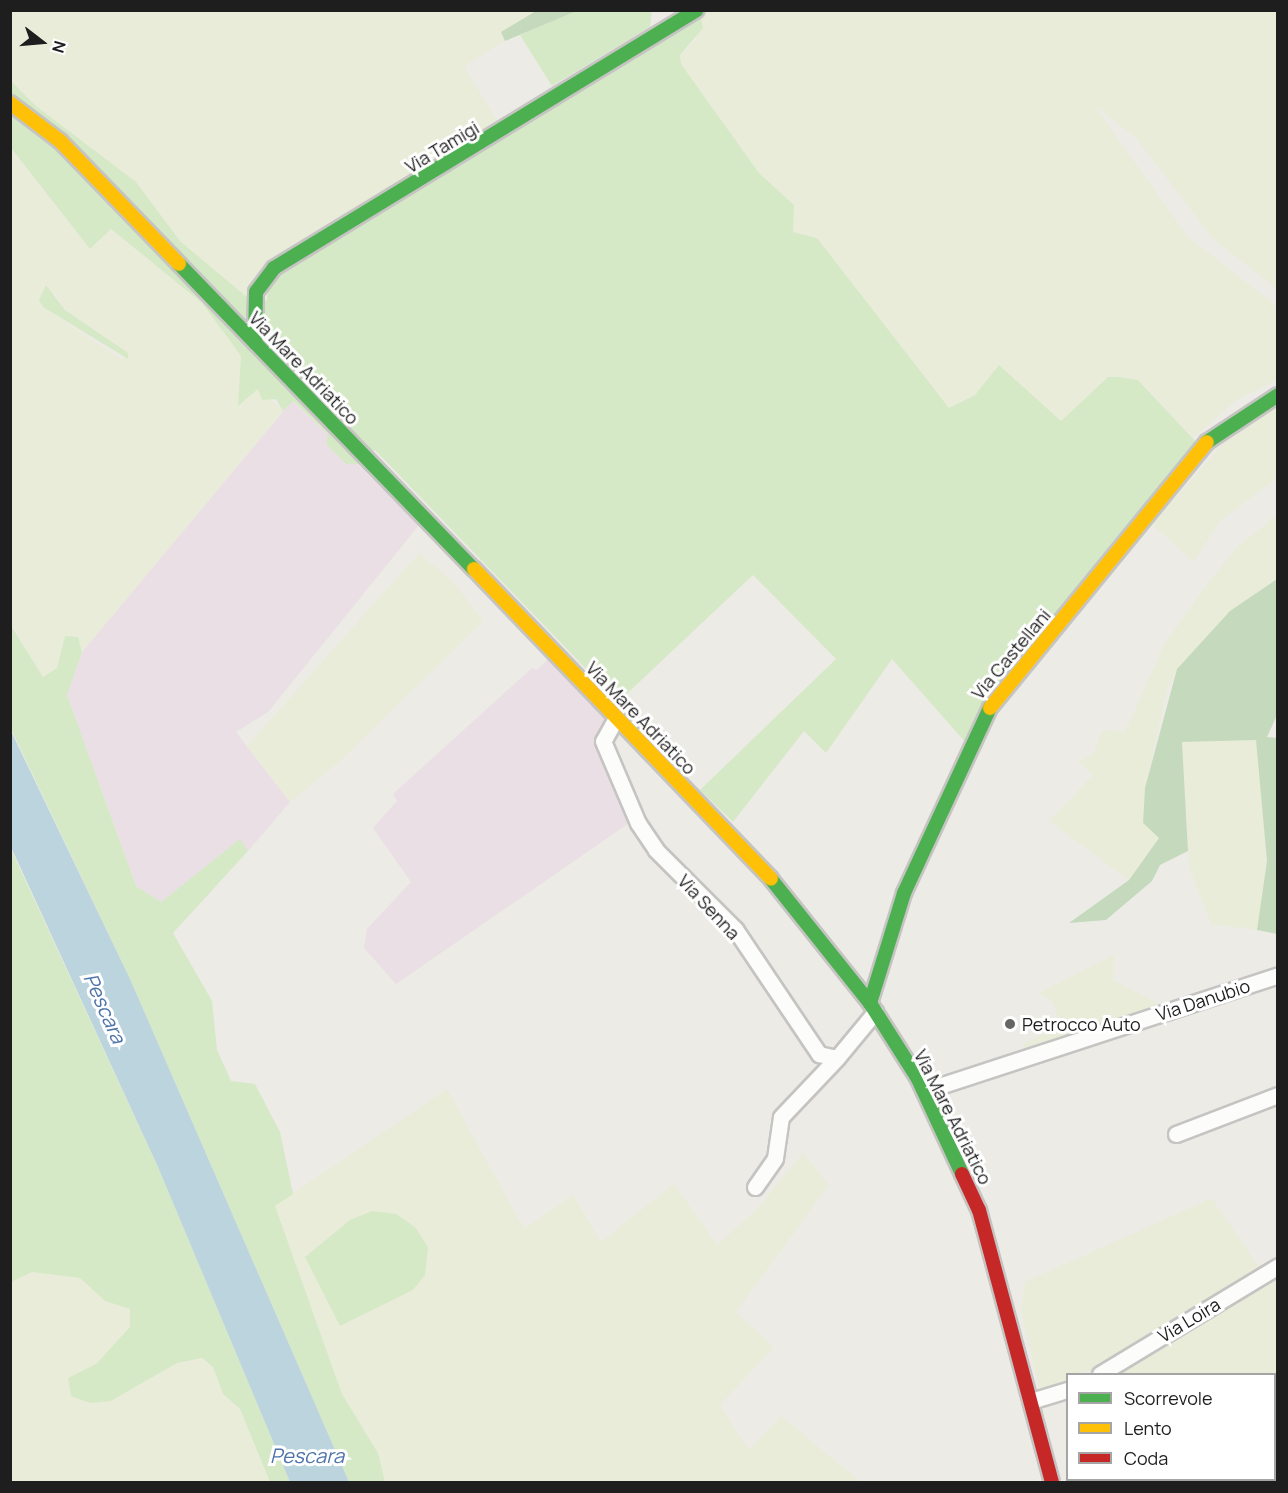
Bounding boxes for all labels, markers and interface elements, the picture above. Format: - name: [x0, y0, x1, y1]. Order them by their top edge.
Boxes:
- north arrow: [12, 12, 72, 72]
- text: N: [47, 38, 71, 56]
- street label: Via Tamigi: [401, 117, 483, 177]
- street label: Via Mare Adriatico: [245, 307, 363, 429]
- street label: Via Castellani: [967, 604, 1055, 704]
- street label: Via Mare Adriatico: [582, 657, 700, 779]
- street label: Via Senna: [673, 870, 745, 944]
- water label: Pescara: [79, 969, 131, 1047]
- street label: Via Danubio: [1153, 975, 1253, 1025]
- place label: Petrocco Auto: [1022, 1013, 1141, 1035]
- marker: Petrocco Auto: [1003, 1017, 1017, 1031]
- street label: Via Mare Adriatico: [910, 1046, 996, 1188]
- street label: Via Loira: [1154, 1293, 1224, 1347]
- legend: [1066, 1373, 1276, 1481]
- text: Scorrevole: [1124, 1386, 1213, 1410]
- text: Lento: [1124, 1416, 1172, 1440]
- water label: Pescara: [270, 1443, 344, 1467]
- text: Coda: [1124, 1446, 1168, 1470]

